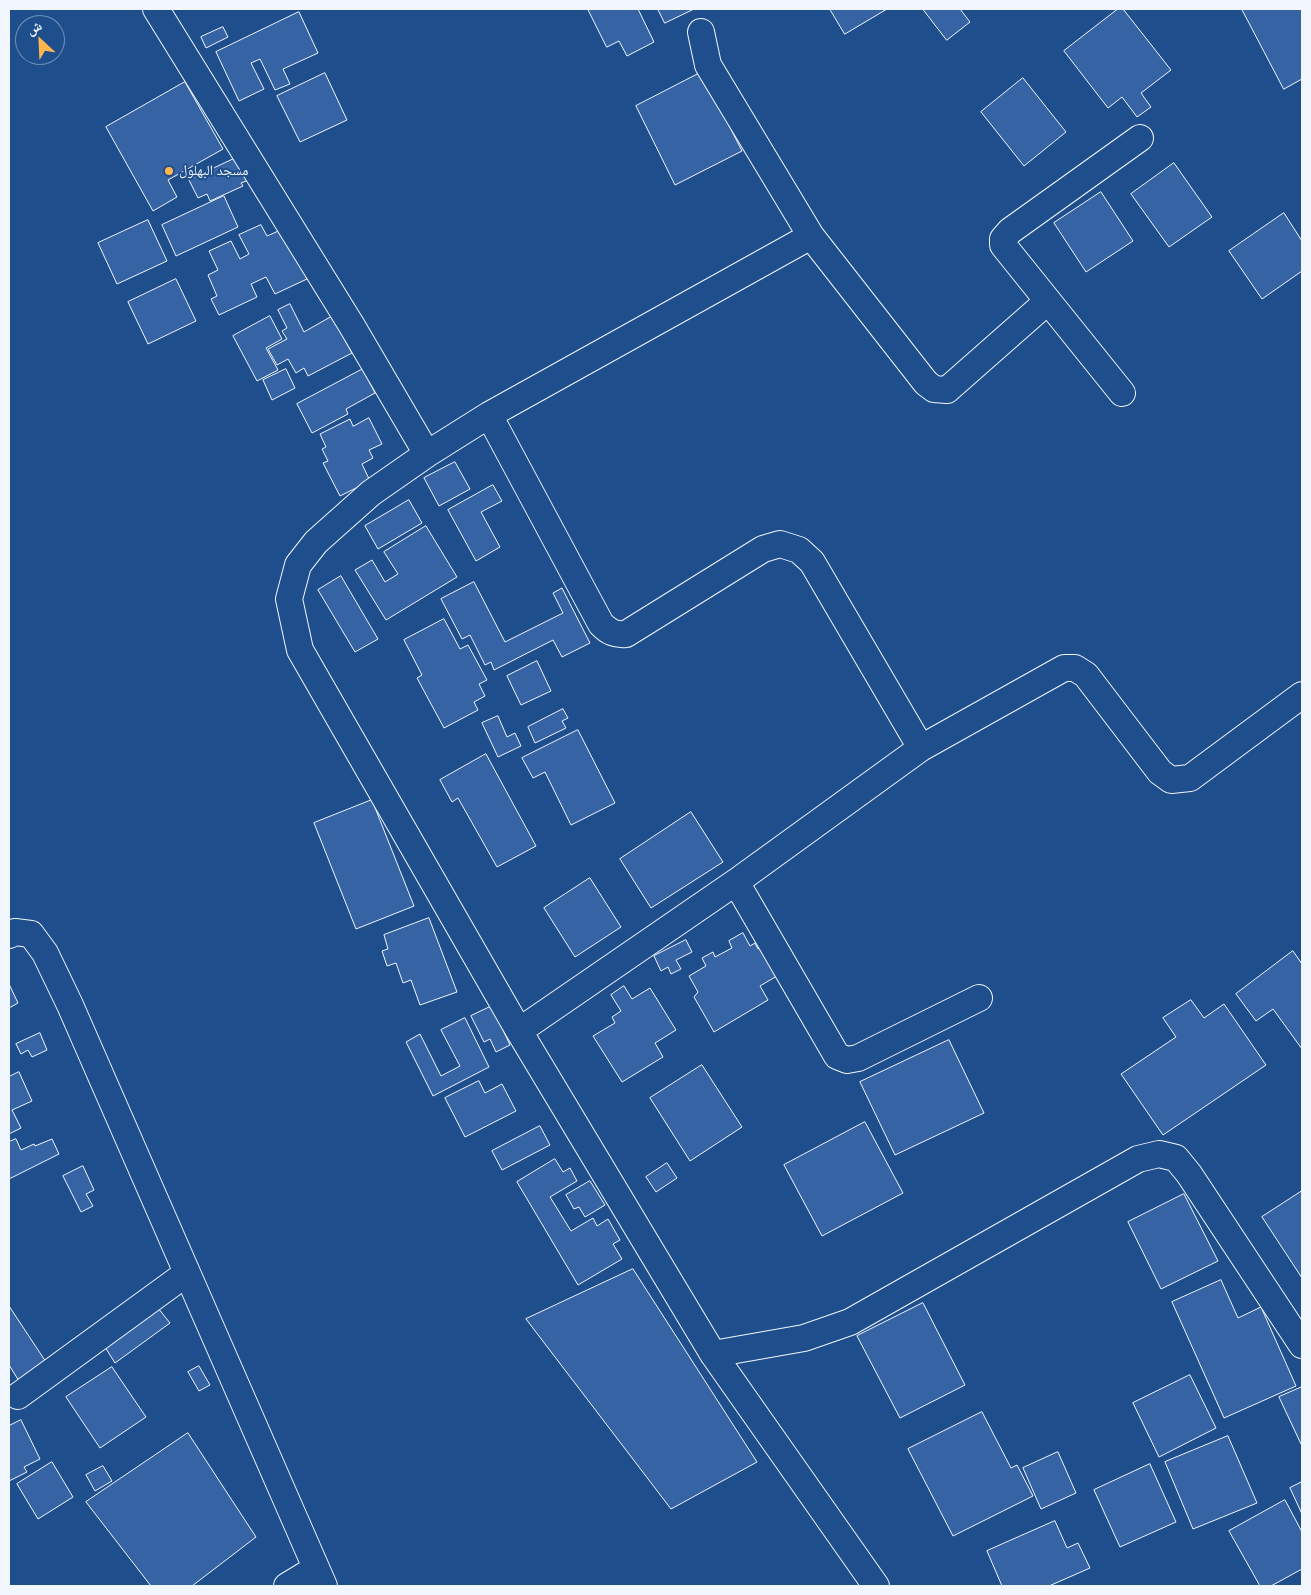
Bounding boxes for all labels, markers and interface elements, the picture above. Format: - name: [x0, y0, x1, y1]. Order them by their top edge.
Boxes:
- north arrow: [15, 15, 65, 65]
- text: ش: [24, 16, 45, 39]
- place label: مسجد البهلول: [179, 163, 248, 179]
- marker: مسجد البهلول: [163, 165, 175, 177]

